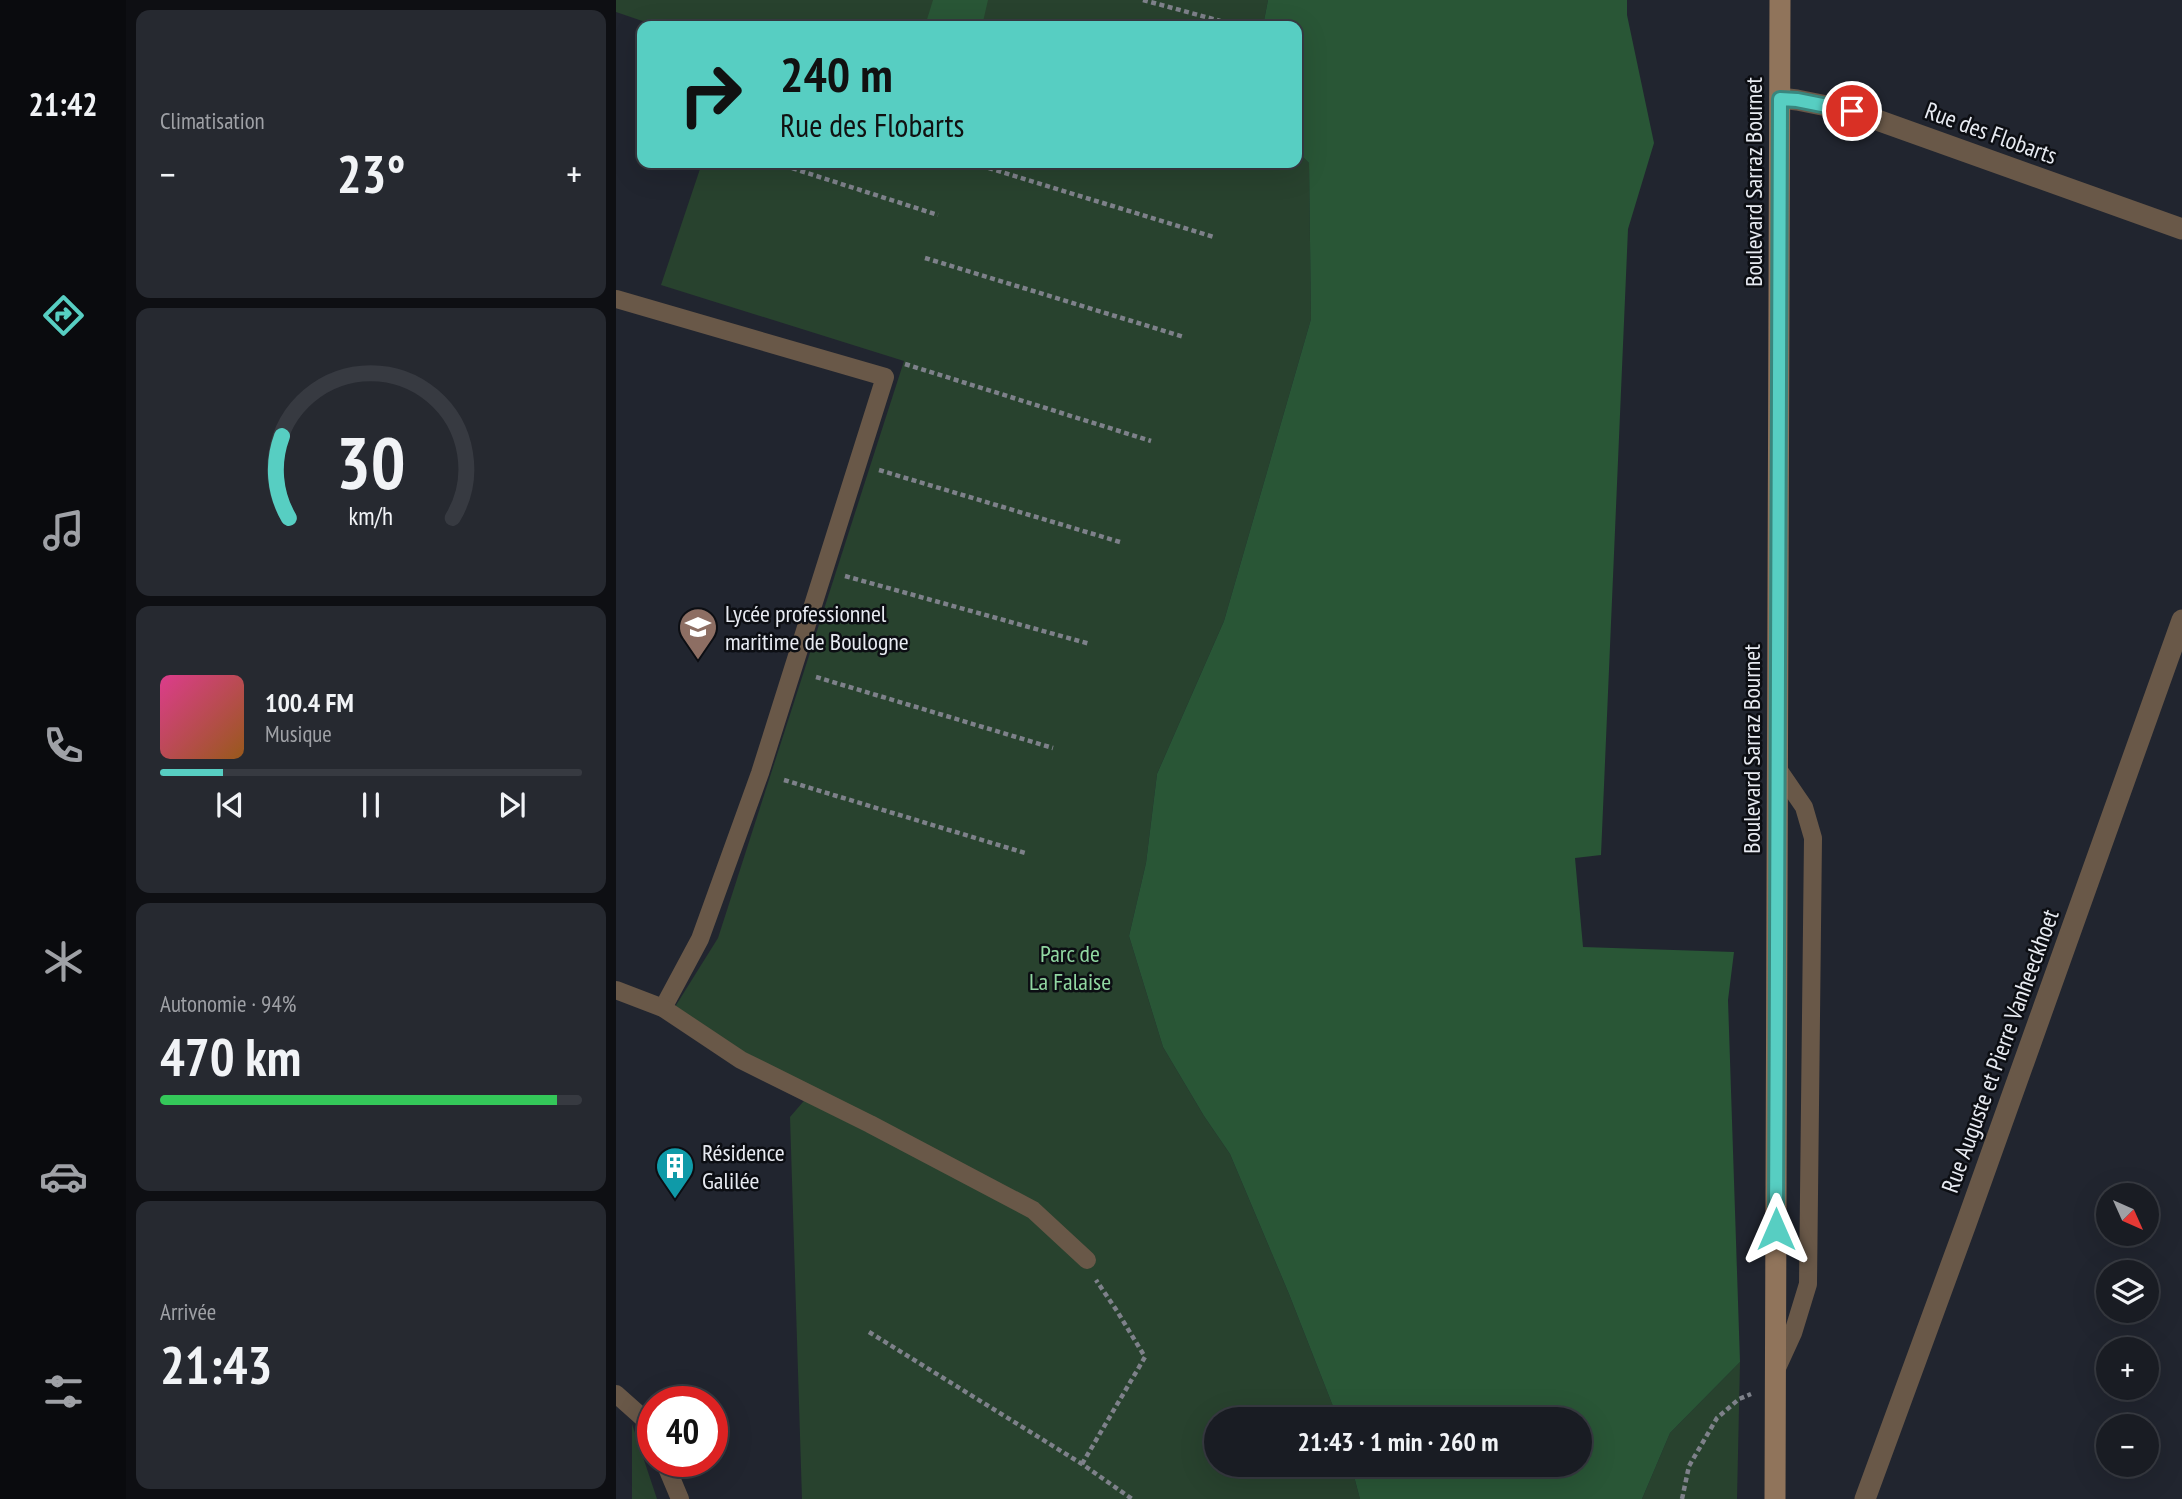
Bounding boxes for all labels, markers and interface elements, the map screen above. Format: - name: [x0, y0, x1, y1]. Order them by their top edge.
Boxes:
- text: 240 m: [780, 42, 893, 106]
- icon: right: [665, 49, 756, 140]
- street label: Boulevard Sarraz Bournet: [1738, 77, 1769, 287]
- pin: [1822, 81, 1882, 141]
- text: 21:42: [28, 83, 98, 125]
- icon: arrive: [1833, 92, 1871, 130]
- street label: Rue des Flobarts: [1921, 95, 2061, 171]
- text: Rue des Flobarts: [780, 104, 964, 146]
- text: Climatisation: [160, 106, 265, 135]
- text: 23°: [337, 140, 405, 207]
- text: −: [160, 149, 176, 198]
- text: +: [566, 149, 582, 198]
- icon: directions: [39, 291, 88, 340]
- text: 30: [336, 414, 406, 508]
- text: km/h: [349, 499, 393, 531]
- icon: music: [39, 506, 88, 555]
- place label: Lycée professionnel maritime de Boulogne: [725, 598, 909, 657]
- school or university icon: Lycée professionnel maritime de Boulogne: [677, 606, 719, 661]
- street label: Boulevard Sarraz Bournet: [1736, 644, 1767, 854]
- text: 100.4 FM: [265, 686, 354, 719]
- text: Musique: [265, 719, 332, 748]
- icon: phone: [39, 721, 88, 770]
- icon: previous: [211, 786, 249, 824]
- icon: pause: [352, 786, 390, 824]
- icon: next: [493, 786, 531, 824]
- street label: Rue Auguste et Pierre Vanheeckhoet: [1934, 905, 2066, 1197]
- icon: climate: [39, 937, 88, 986]
- park label: Parc de La Falaise: [1029, 938, 1111, 997]
- text: Autonomie · 94%: [160, 989, 296, 1018]
- text: 470 km: [160, 1023, 301, 1090]
- place label: Résidence Galilée: [702, 1137, 785, 1196]
- building icon: Résidence Galilée: [654, 1145, 696, 1200]
- icon: car: [39, 1152, 88, 1201]
- north arrow: [2096, 1183, 2160, 1246]
- map controls: [2096, 1183, 2159, 1477]
- position arrow: [1739, 1192, 1813, 1266]
- button: layers: [2096, 1260, 2159, 1323]
- text: Arrivée: [160, 1297, 216, 1326]
- text: 21:43: [160, 1331, 272, 1398]
- button: +: [2096, 1337, 2159, 1400]
- icon: filters: [39, 1367, 88, 1416]
- speed limit sign: 40: [637, 1386, 728, 1477]
- button: −: [2096, 1414, 2159, 1477]
- text: 21:43 · 1 min · 260 m: [1298, 1425, 1498, 1458]

